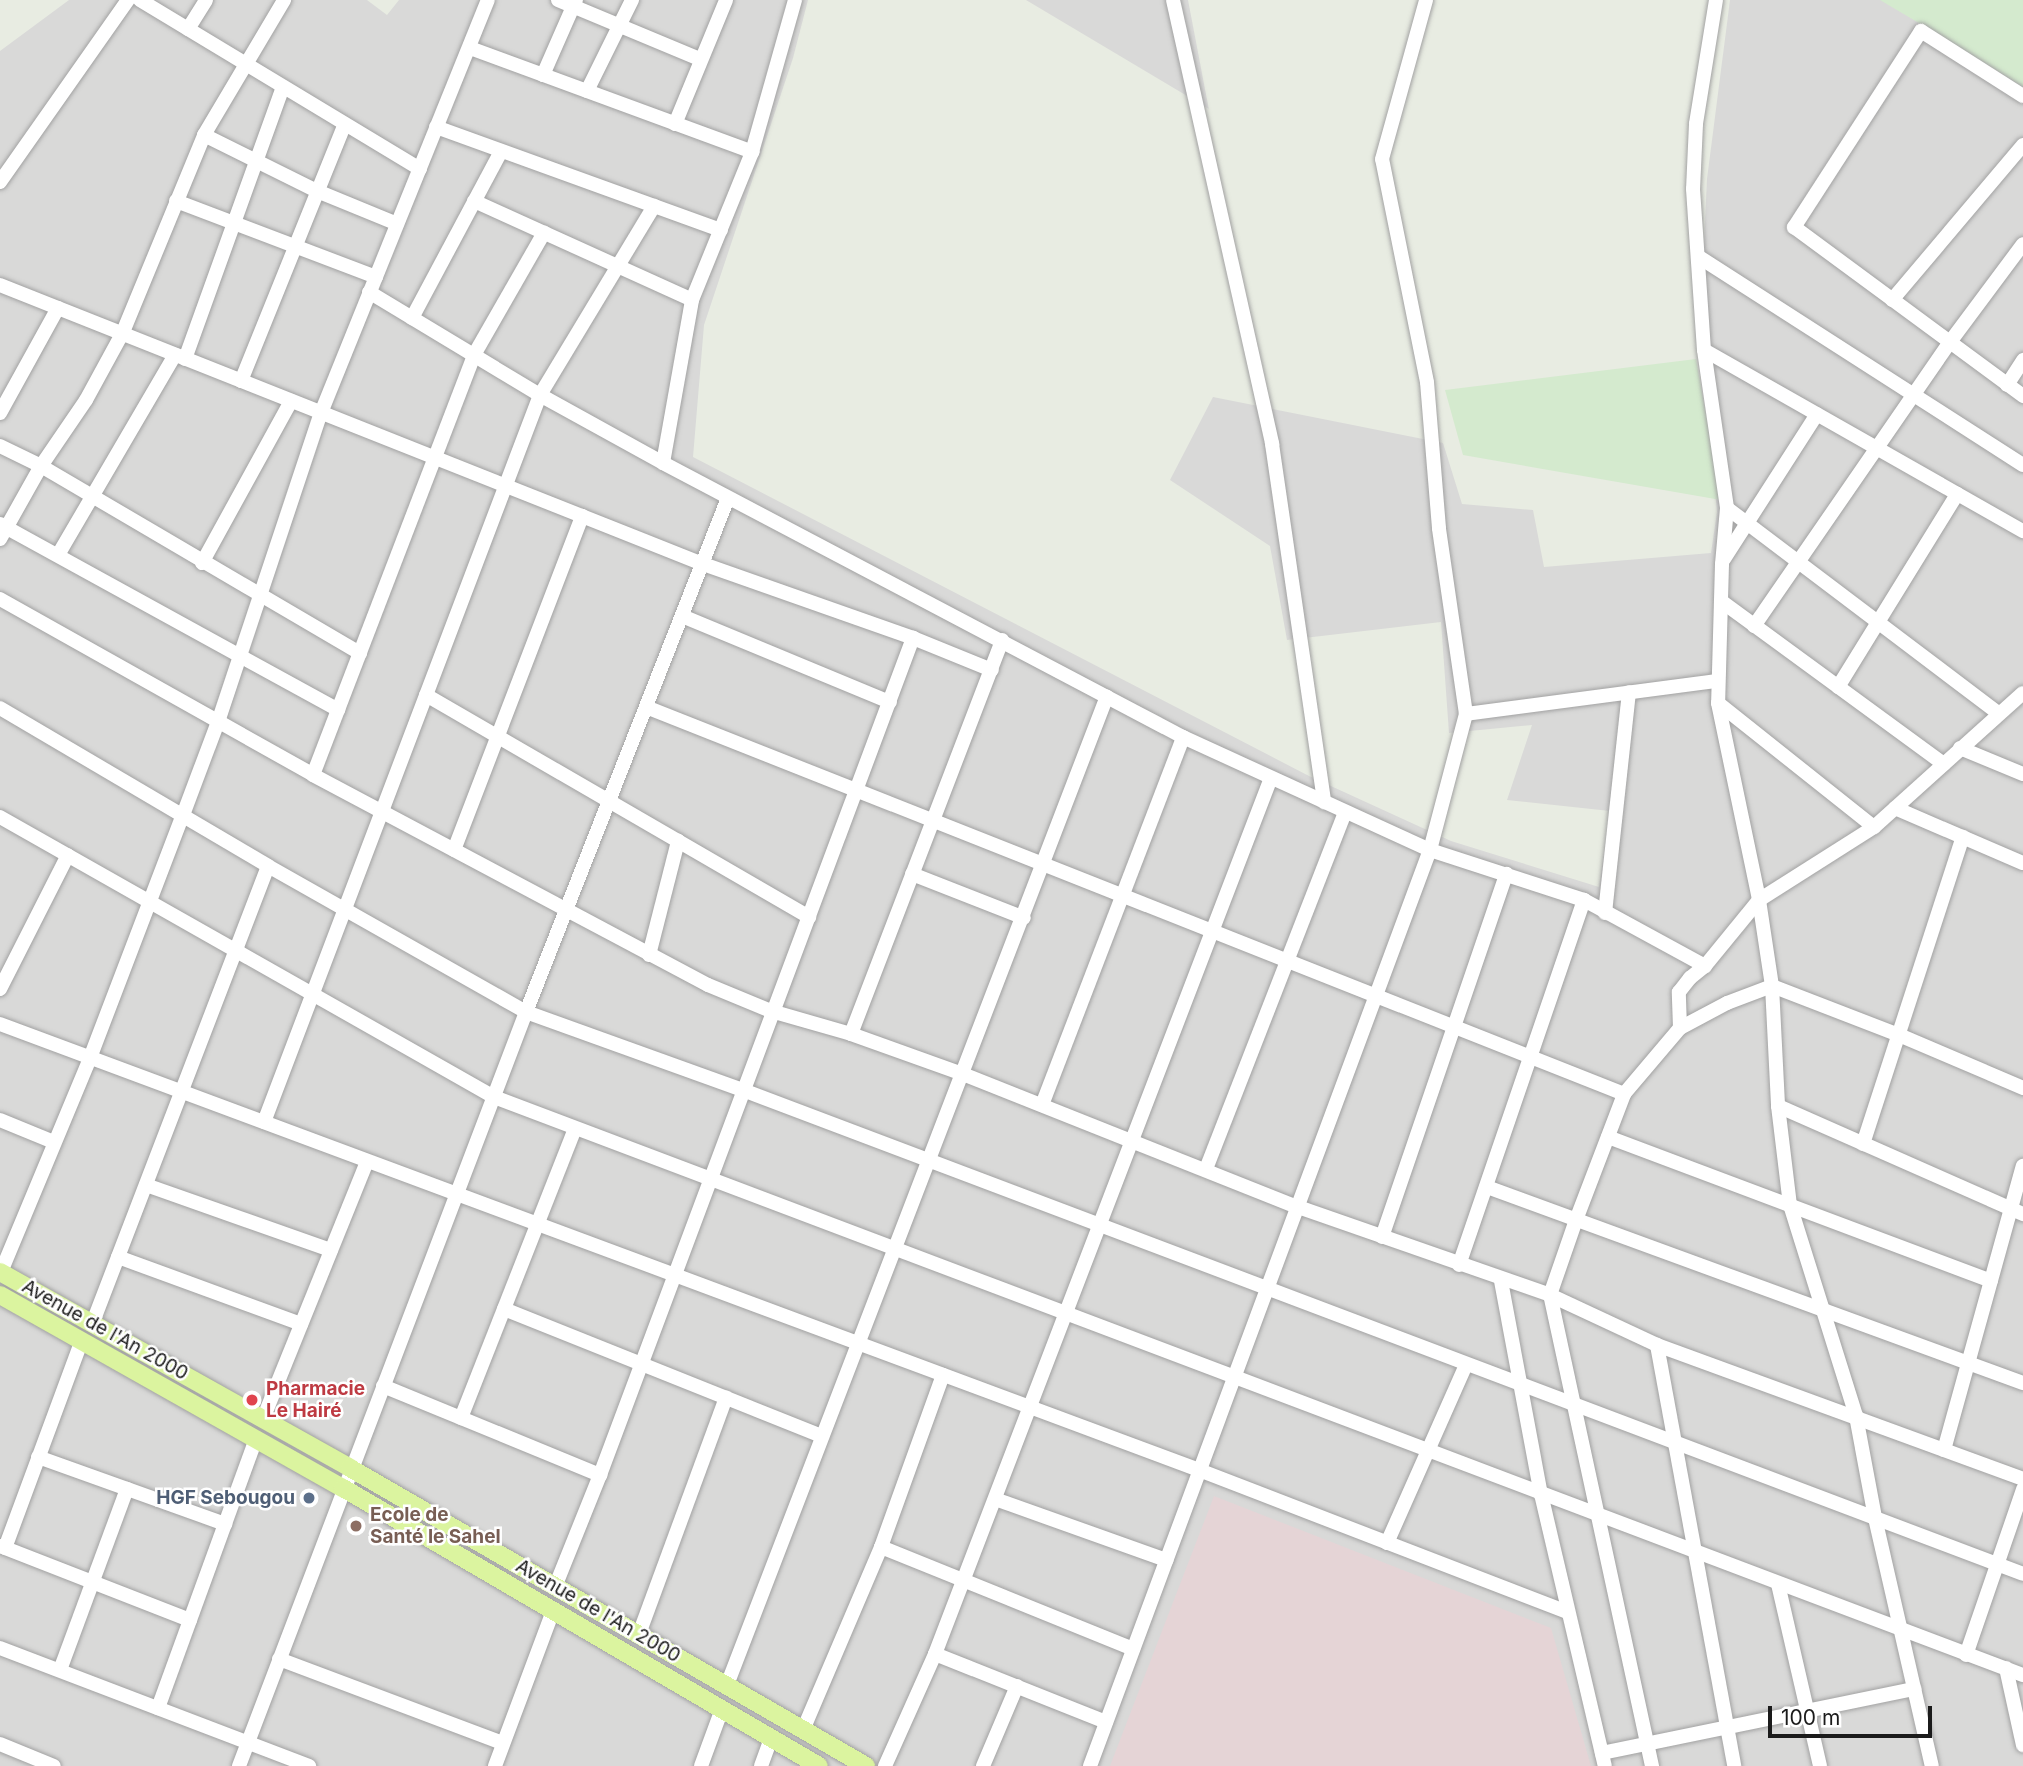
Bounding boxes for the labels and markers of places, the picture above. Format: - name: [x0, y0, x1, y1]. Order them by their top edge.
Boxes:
- place label: Pharmacie Le Hairé: [266, 1378, 365, 1422]
- marker: Pharmacie Le Hairé: [244, 1392, 260, 1408]
- place label: HGF Sebougou: [156, 1487, 295, 1509]
- marker: HGF Sebougou: [301, 1490, 317, 1506]
- place label: Ecole de Santé le Sahel: [370, 1504, 501, 1548]
- marker: Ecole de Santé le Sahel: [348, 1518, 364, 1534]

